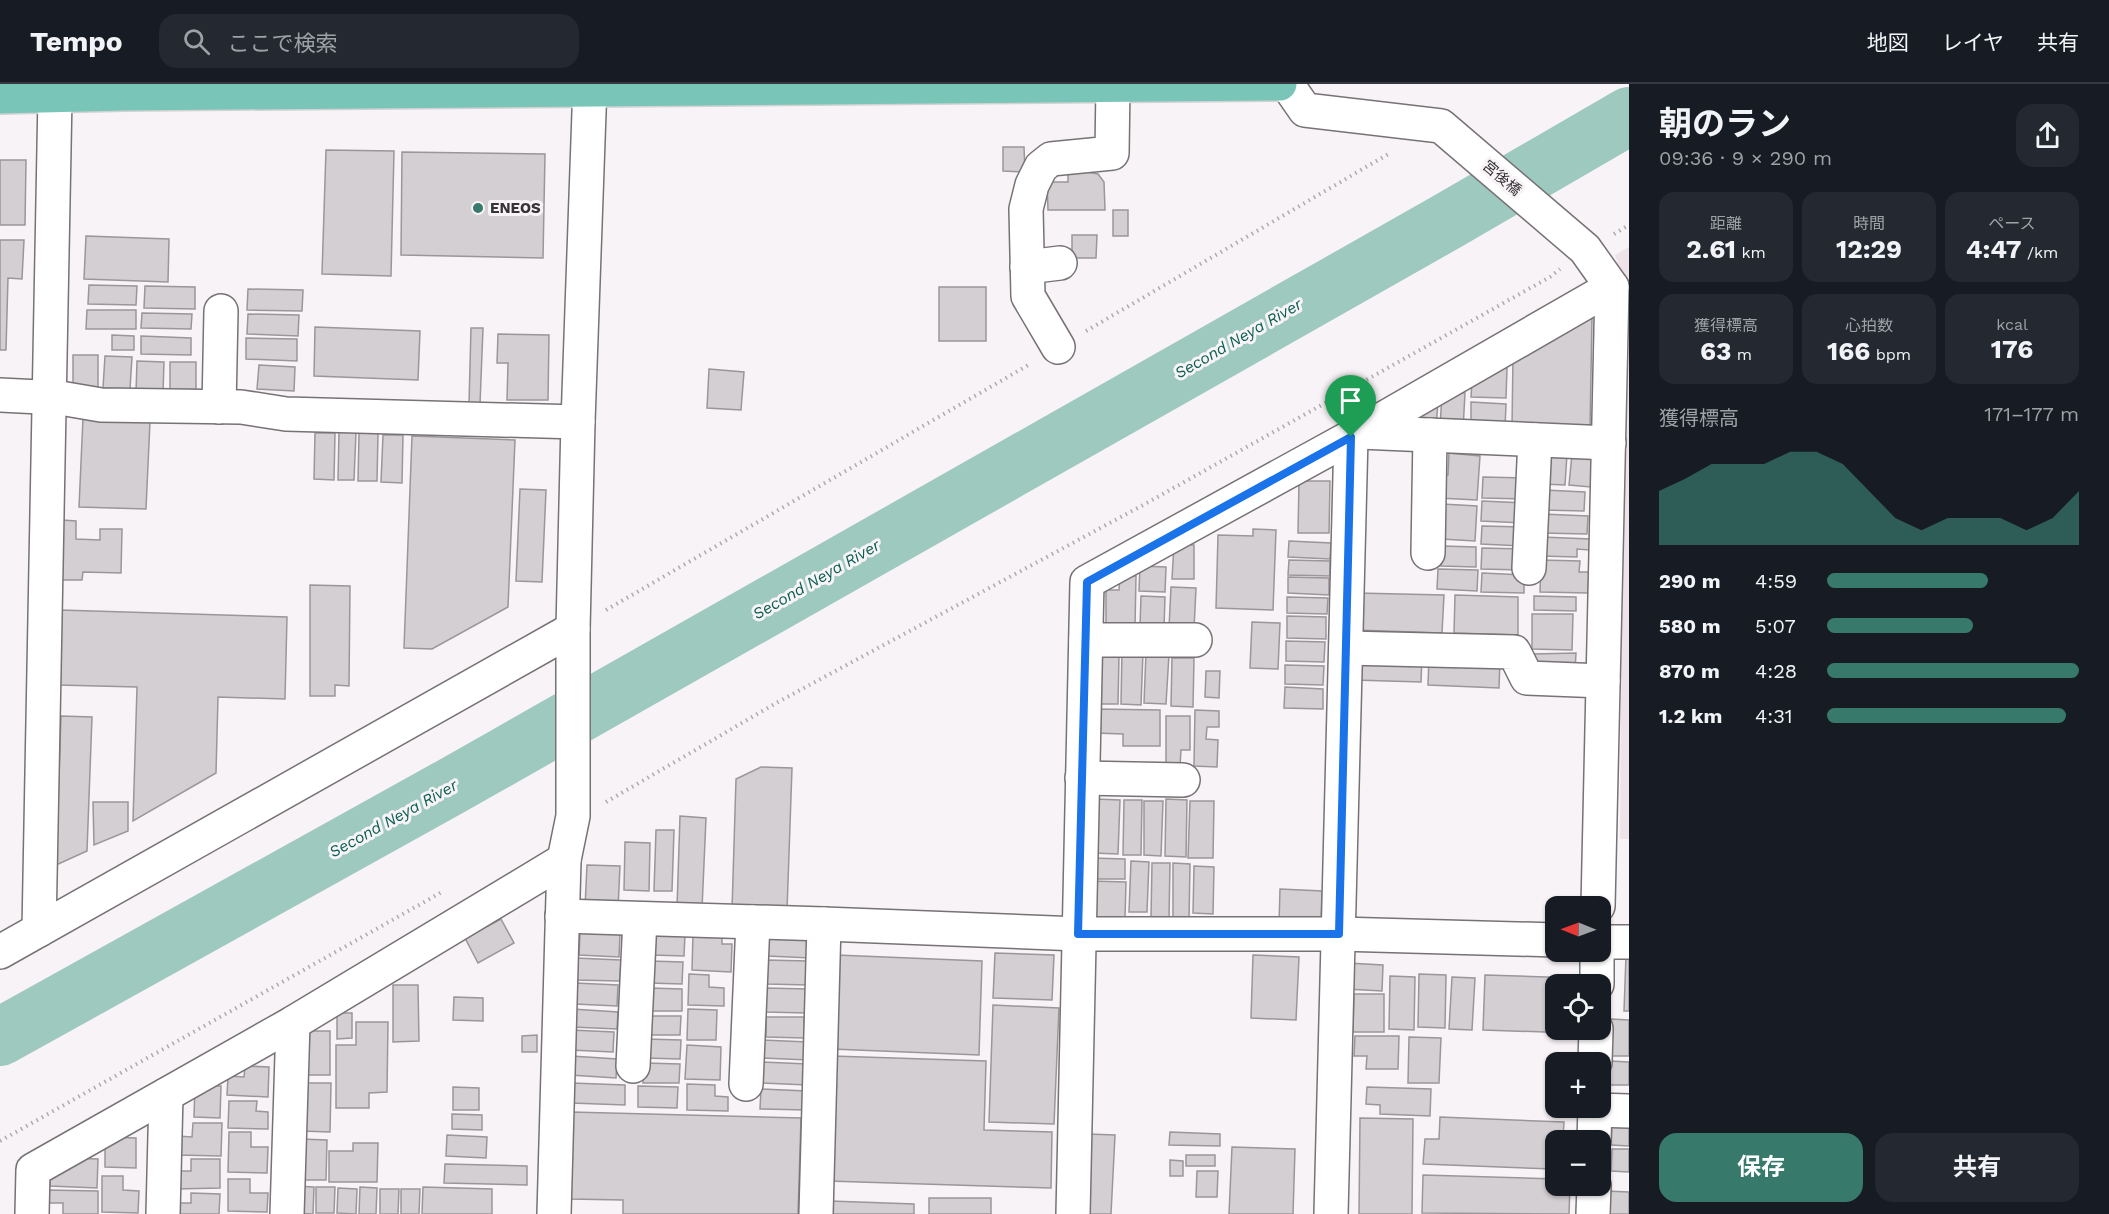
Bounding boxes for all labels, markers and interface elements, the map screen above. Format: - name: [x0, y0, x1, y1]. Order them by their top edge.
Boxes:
- search box: [159, 14, 579, 68]
- text: Tempo: [30, 25, 123, 58]
- icon: search: [180, 25, 213, 58]
- text: 地図: [1867, 30, 1909, 55]
- text: レイヤ: [1942, 30, 2004, 55]
- text: 共有: [2037, 30, 2079, 55]
- text: ここで検索: [228, 31, 338, 56]
- text: 朝のラン: [1659, 104, 1791, 143]
- button: share: [2016, 104, 2079, 167]
- text: 09:36 · 9 × 290 m: [1659, 146, 1832, 170]
- street label: 宮後橋: [1479, 157, 1525, 199]
- place label: ENEOS: [490, 199, 541, 217]
- marker: ENEOS: [471, 201, 485, 215]
- text: 距離: [1710, 214, 1742, 233]
- text: 時間: [1853, 214, 1885, 233]
- text: ペース: [1988, 214, 2036, 233]
- text: 2.61: [1686, 234, 1736, 264]
- text: 12:29: [1836, 234, 1902, 264]
- text: 4:47: [1966, 234, 2022, 264]
- text: km: [1736, 243, 1766, 262]
- text: /km: [2022, 243, 2058, 262]
- water label: Second Neya River: [1171, 294, 1306, 383]
- text: kcal: [1996, 315, 2028, 334]
- text: 獲得標高: [1694, 316, 1758, 335]
- text: 心拍数: [1845, 316, 1893, 335]
- text: 176: [1991, 334, 2033, 364]
- text: 63: [1700, 336, 1731, 366]
- text: 166: [1827, 336, 1870, 366]
- text: m: [1731, 345, 1752, 364]
- text: bpm: [1870, 345, 1911, 364]
- pin: [1325, 375, 1376, 437]
- icon: arrive: [1334, 384, 1367, 417]
- text: 171–177 m: [1984, 402, 2079, 426]
- text: 獲得標高: [1659, 406, 1739, 430]
- water label: Second Neya River: [749, 535, 884, 624]
- text: 290 m: [1659, 569, 1721, 593]
- text: 4:59: [1755, 569, 1797, 593]
- text: 580 m: [1659, 614, 1721, 638]
- text: 5:07: [1755, 614, 1796, 638]
- text: 870 m: [1659, 659, 1720, 683]
- text: 4:28: [1755, 659, 1797, 683]
- text: 1.2 km: [1659, 704, 1722, 728]
- text: 4:31: [1755, 704, 1793, 728]
- water label: Second Neya River: [326, 775, 461, 862]
- north arrow: [1545, 896, 1611, 962]
- map controls: [1545, 896, 1611, 1196]
- button: locate: [1545, 974, 1611, 1040]
- button: +: [1545, 1052, 1611, 1118]
- button: −: [1545, 1130, 1611, 1196]
- button: 保存: [1659, 1133, 1863, 1202]
- button: 共有: [1875, 1133, 2079, 1202]

